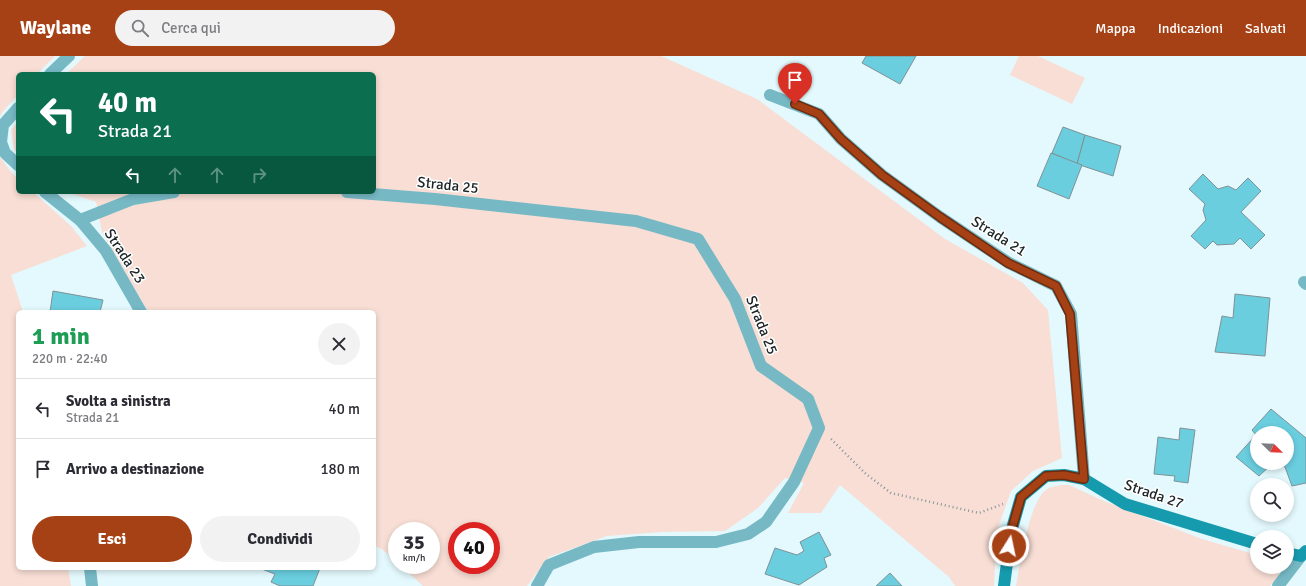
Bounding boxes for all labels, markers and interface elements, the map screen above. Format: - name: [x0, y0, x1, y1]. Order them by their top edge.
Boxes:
- search box: [115, 10, 395, 46]
- text: Waylane: [20, 16, 91, 40]
- icon: search: [129, 17, 151, 39]
- text: Cerca qui: [161, 19, 221, 37]
- text: Mappa: [1095, 20, 1136, 37]
- text: Indicazioni: [1158, 20, 1223, 37]
- text: Salvati: [1245, 20, 1286, 37]
- pin: [778, 63, 812, 104]
- icon: arrive: [784, 69, 806, 91]
- text: 40 m: [98, 86, 157, 120]
- icon: left: [32, 88, 84, 140]
- text: Strada 21: [98, 120, 172, 142]
- icon: left: [122, 164, 144, 186]
- icon: ahead: [164, 164, 186, 186]
- icon: ahead: [206, 164, 228, 186]
- icon: right: [248, 164, 270, 186]
- street label: Strada 25: [416, 173, 480, 197]
- street label: Strada 21: [968, 212, 1030, 260]
- street label: Strada 23: [101, 225, 149, 287]
- street label: Strada 25: [742, 293, 782, 357]
- text: 1 min: [32, 321, 90, 351]
- button: close: [318, 323, 360, 365]
- text: 220 m · 22:40: [32, 351, 108, 367]
- text: Svolta a sinistra: [66, 392, 171, 410]
- icon: left: [32, 398, 54, 420]
- text: 40 m: [329, 400, 360, 418]
- text: Strada 21: [66, 410, 119, 426]
- north arrow: [1250, 426, 1294, 470]
- map controls: [1250, 426, 1294, 574]
- icon: arrive: [32, 458, 54, 480]
- text: Arrivo a destinazione: [66, 460, 204, 478]
- text: 180 m: [320, 460, 360, 478]
- street label: Strada 27: [1122, 475, 1186, 513]
- button: search: [1250, 478, 1294, 522]
- button: Esci: [32, 516, 192, 562]
- button: Condividi: [200, 516, 360, 562]
- speed limit sign: 40: [448, 522, 500, 574]
- position arrow: [988, 525, 1030, 567]
- text: 35: [403, 530, 425, 555]
- button: layers: [1250, 530, 1294, 574]
- text: km/h: [403, 552, 425, 564]

